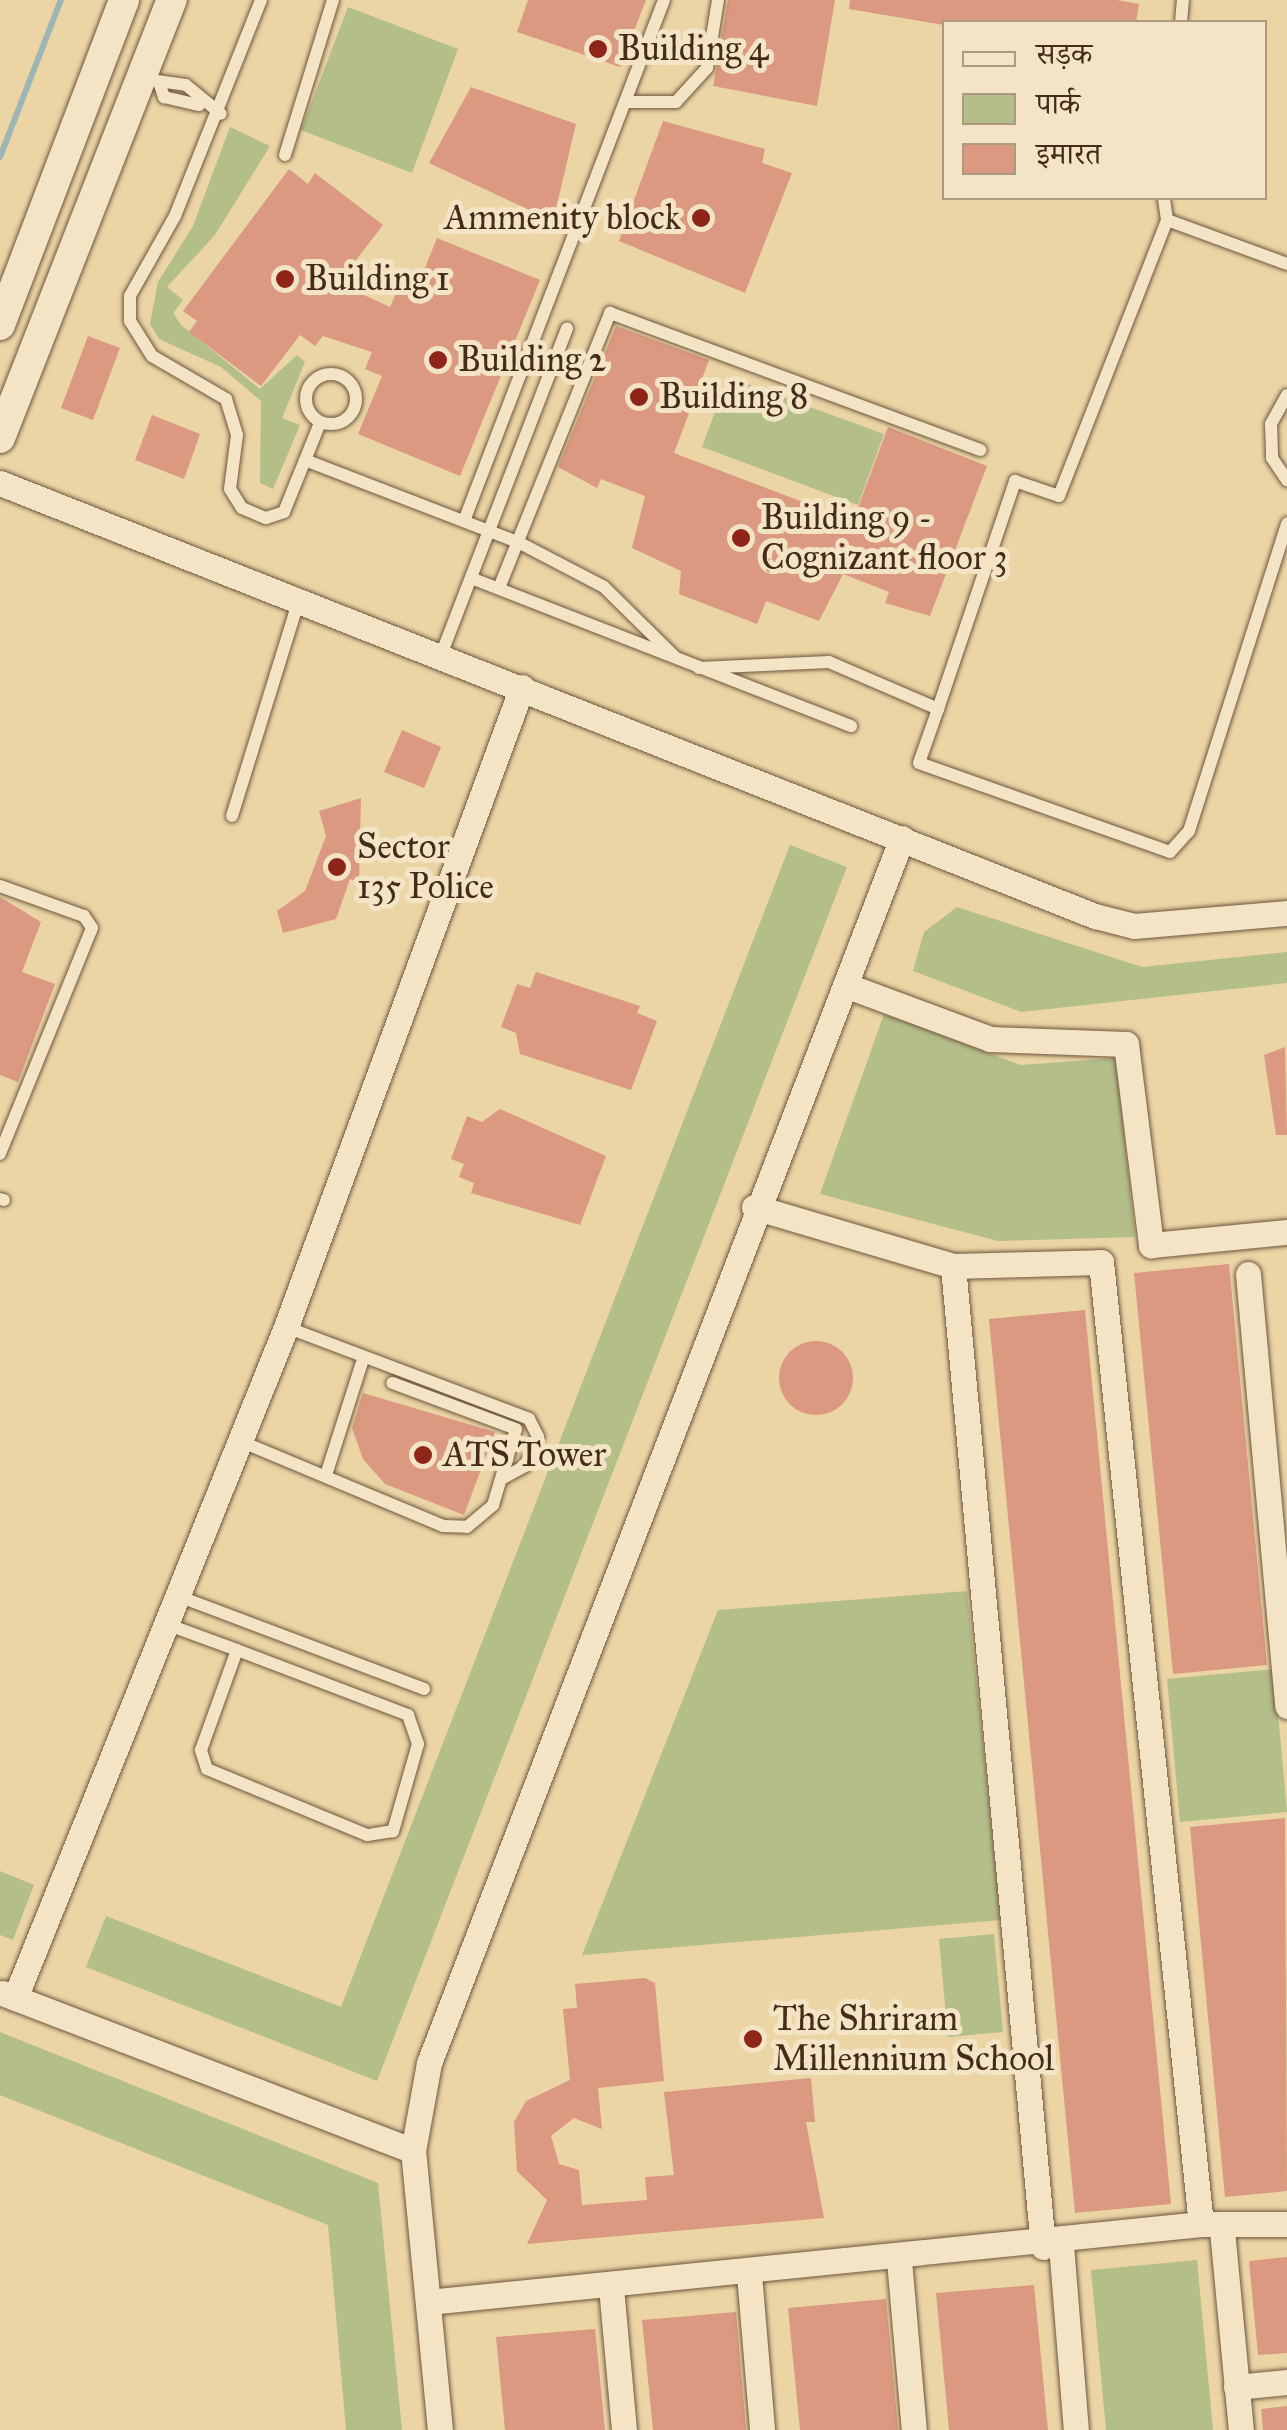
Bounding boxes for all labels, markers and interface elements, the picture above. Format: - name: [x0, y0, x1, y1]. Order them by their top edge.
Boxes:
- legend: [942, 20, 1267, 200]
- place label: Building 4: [618, 28, 768, 70]
- text: सड़क: [1036, 36, 1092, 72]
- marker: Building 4: [587, 38, 609, 60]
- text: पार्क: [1036, 86, 1080, 122]
- text: इमारत: [1036, 136, 1101, 172]
- place label: Ammenity block: [444, 197, 681, 239]
- marker: Ammenity block: [690, 207, 712, 229]
- place label: Building 1: [305, 258, 450, 300]
- marker: Building 1: [274, 268, 296, 290]
- place label: Building 2: [458, 339, 606, 381]
- marker: Building 2: [427, 349, 449, 371]
- place label: Building 8: [659, 376, 808, 418]
- marker: Building 8: [628, 386, 650, 408]
- place label: Building 9 - Cognizant floor 3: [761, 497, 1007, 579]
- marker: Building 9 - Cognizant floor 3: [730, 527, 752, 549]
- place label: Sector 135 Police: [357, 826, 494, 908]
- marker: Sector 135 Police: [326, 856, 348, 878]
- place label: ATS Tower: [443, 1434, 606, 1476]
- marker: ATS Tower: [412, 1444, 434, 1466]
- place label: The Shriram Millennium School: [773, 1998, 1054, 2080]
- marker: The Shriram Millennium School: [742, 2028, 764, 2050]

